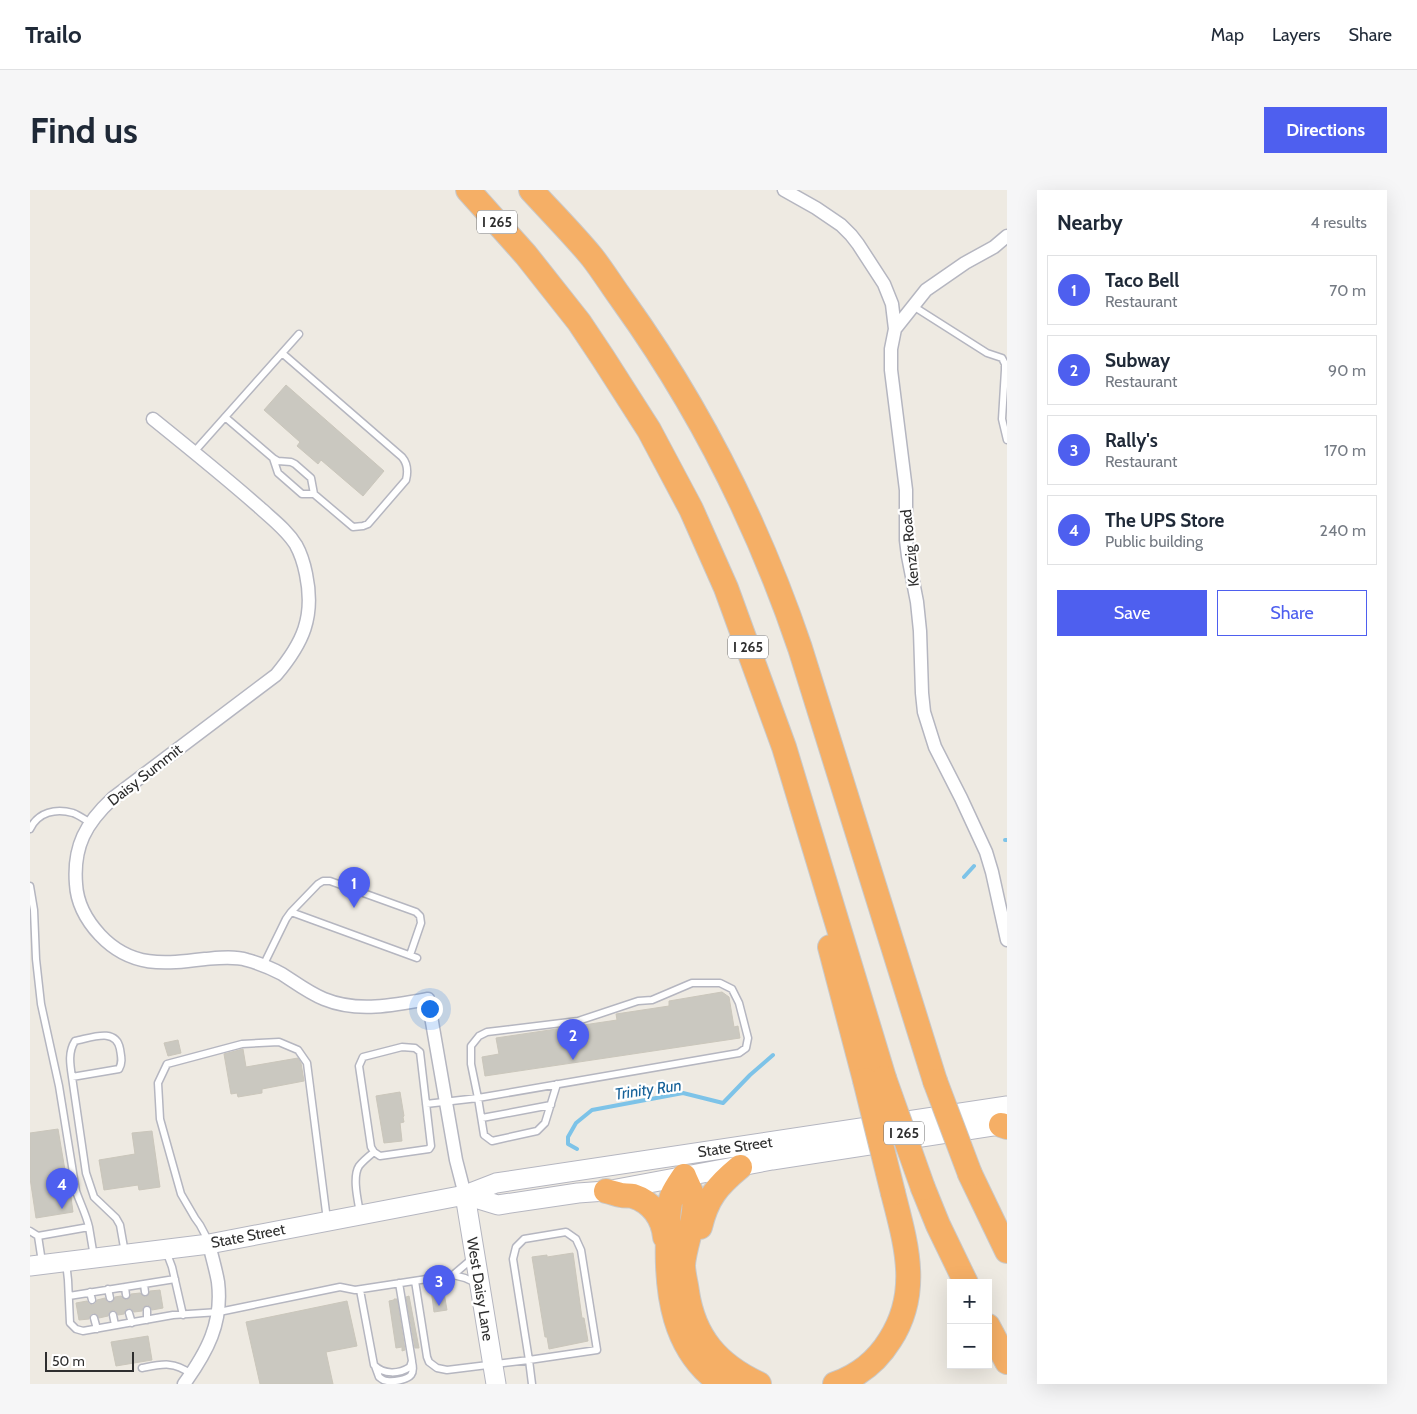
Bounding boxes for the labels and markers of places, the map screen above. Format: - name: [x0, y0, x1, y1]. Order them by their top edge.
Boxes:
- pin: 1: [338, 867, 370, 908]
- pin: 2: [557, 1019, 589, 1060]
- pin: 4: [46, 1168, 78, 1209]
- pin: 3: [423, 1265, 455, 1306]

